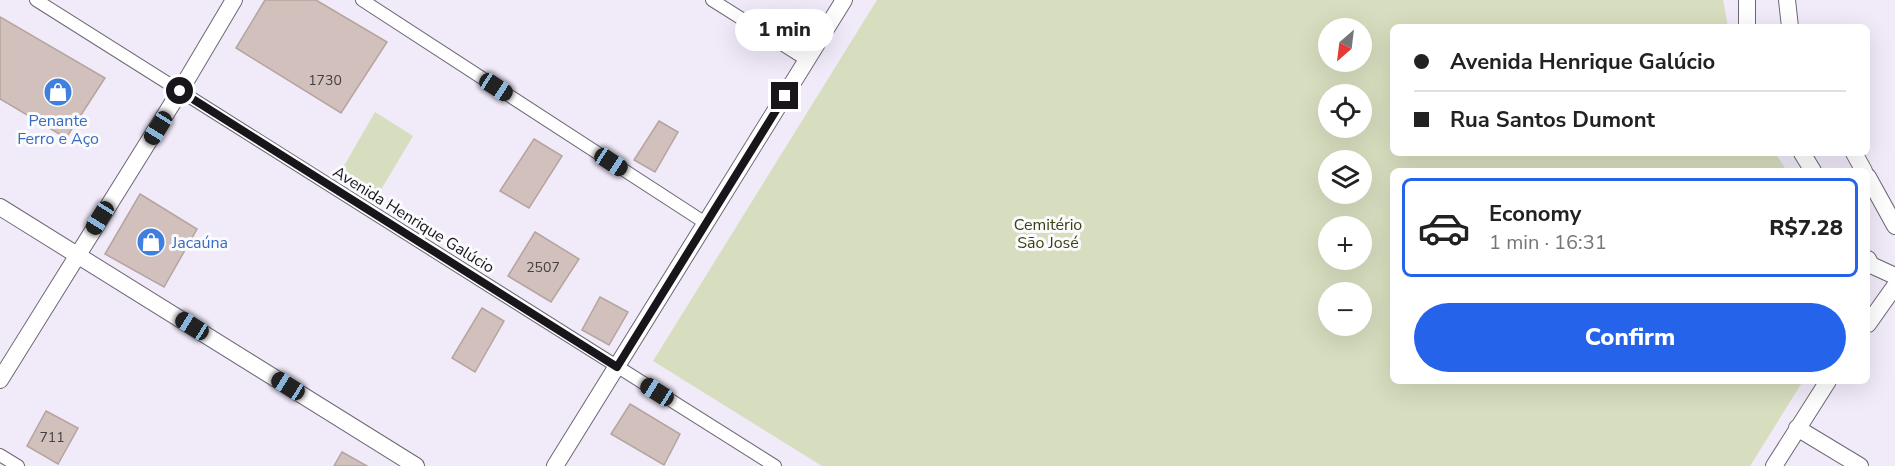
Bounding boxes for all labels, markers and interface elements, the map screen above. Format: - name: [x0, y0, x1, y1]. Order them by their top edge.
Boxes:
- callout: 1 min: [736, 9, 834, 51]
- text: 1 min: [758, 16, 811, 43]
- north arrow: [1318, 18, 1372, 72]
- map controls: [1318, 18, 1372, 336]
- text: Avenida Henrique Galúcio: [1450, 47, 1715, 77]
- car: [476, 70, 516, 104]
- house number: 1730: [308, 71, 342, 90]
- shop icon: Penante Ferro e Aço: [42, 76, 74, 108]
- route start: [166, 77, 193, 104]
- route end: [771, 82, 798, 109]
- button: locate: [1318, 84, 1372, 138]
- text: Rua Santos Dumont: [1450, 105, 1655, 135]
- car: [141, 108, 175, 148]
- place label: Penante Ferro e Aço: [17, 110, 99, 150]
- car: [591, 145, 631, 179]
- button: layers: [1318, 150, 1372, 204]
- street label: Avenida Henrique Galúcio: [329, 161, 498, 279]
- car: [83, 198, 117, 238]
- text: Economy: [1489, 199, 1581, 229]
- icon: car: [1417, 201, 1471, 255]
- text: R$7.28: [1769, 213, 1843, 243]
- park label: Cemitério São José: [1014, 214, 1082, 254]
- button: +: [1318, 216, 1372, 270]
- shop icon: Jacaúna: [135, 226, 167, 258]
- text: 1 min · 16:31: [1489, 229, 1607, 256]
- place label: Jacaúna: [171, 232, 228, 254]
- house number: 2507: [526, 258, 560, 277]
- button: −: [1318, 282, 1372, 336]
- button: Confirm: [1414, 303, 1846, 372]
- car: [172, 309, 212, 343]
- car: [268, 369, 308, 403]
- car: [637, 375, 677, 409]
- house number: 711: [39, 428, 65, 447]

